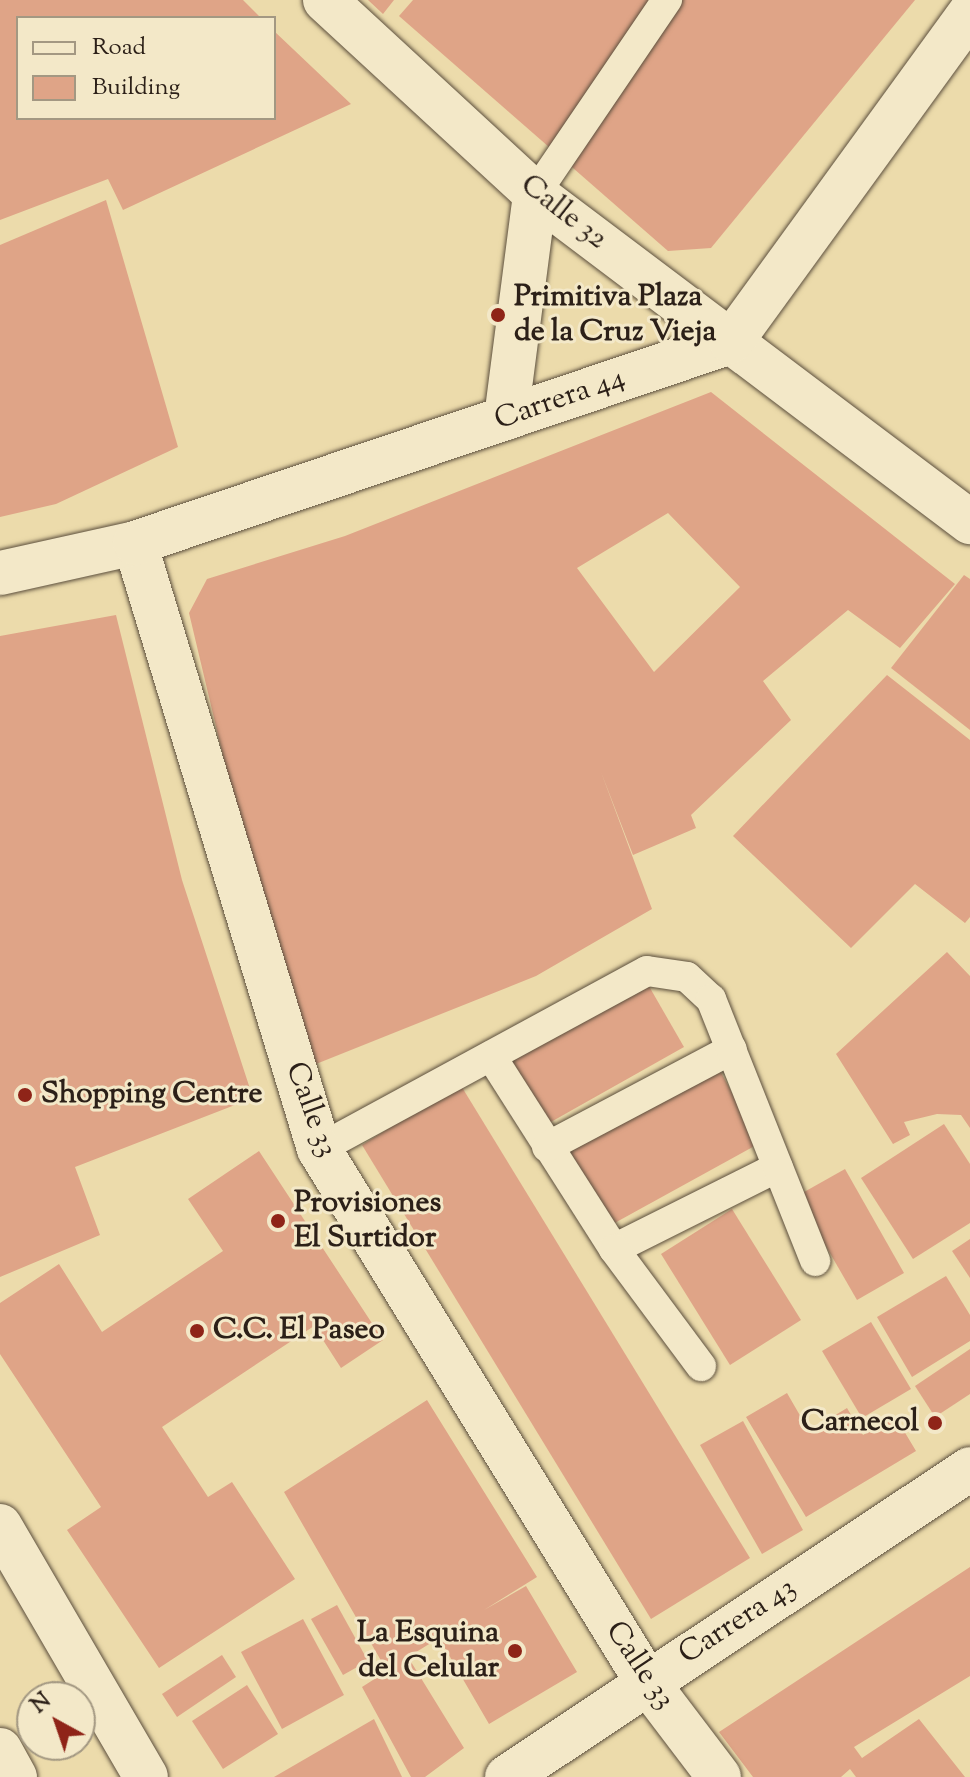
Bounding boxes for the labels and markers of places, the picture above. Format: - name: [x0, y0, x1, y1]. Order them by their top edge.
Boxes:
- place label: Primitiva Plaza de la Cruz Vieja: [514, 280, 716, 350]
- marker: Primitiva Plaza de la Cruz Vieja: [489, 306, 507, 324]
- place label: Shopping Centre: [41, 1077, 263, 1113]
- marker: Shopping Centre: [16, 1086, 34, 1104]
- place label: Provisiones El Surtidor: [294, 1186, 441, 1256]
- marker: Provisiones El Surtidor: [269, 1212, 287, 1230]
- place label: C.C. El Paseo: [213, 1313, 385, 1349]
- marker: C.C. El Paseo: [188, 1322, 206, 1340]
- place label: Carnecol: [801, 1405, 919, 1441]
- marker: Carnecol: [926, 1414, 944, 1432]
- place label: La Esquina del Celular: [357, 1616, 499, 1686]
- marker: La Esquina del Celular: [506, 1642, 524, 1660]

